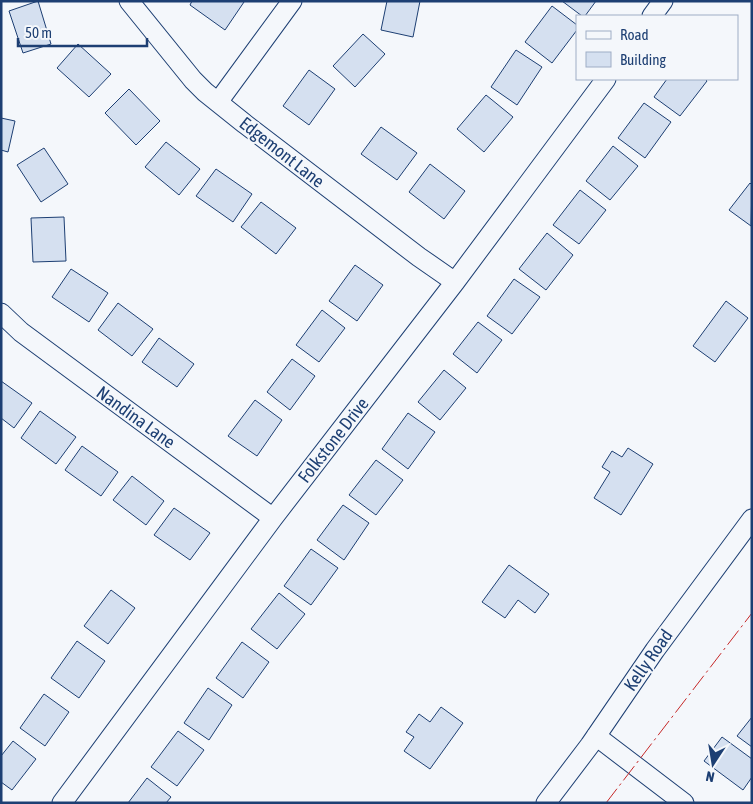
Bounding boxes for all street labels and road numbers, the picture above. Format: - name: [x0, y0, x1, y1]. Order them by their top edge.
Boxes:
- street label: Edgemont Lane: [235, 112, 329, 192]
- street label: Nandina Lane: [93, 381, 179, 453]
- street label: Folkstone Drive: [293, 393, 373, 487]
- street label: Kelly Road: [619, 625, 677, 695]

